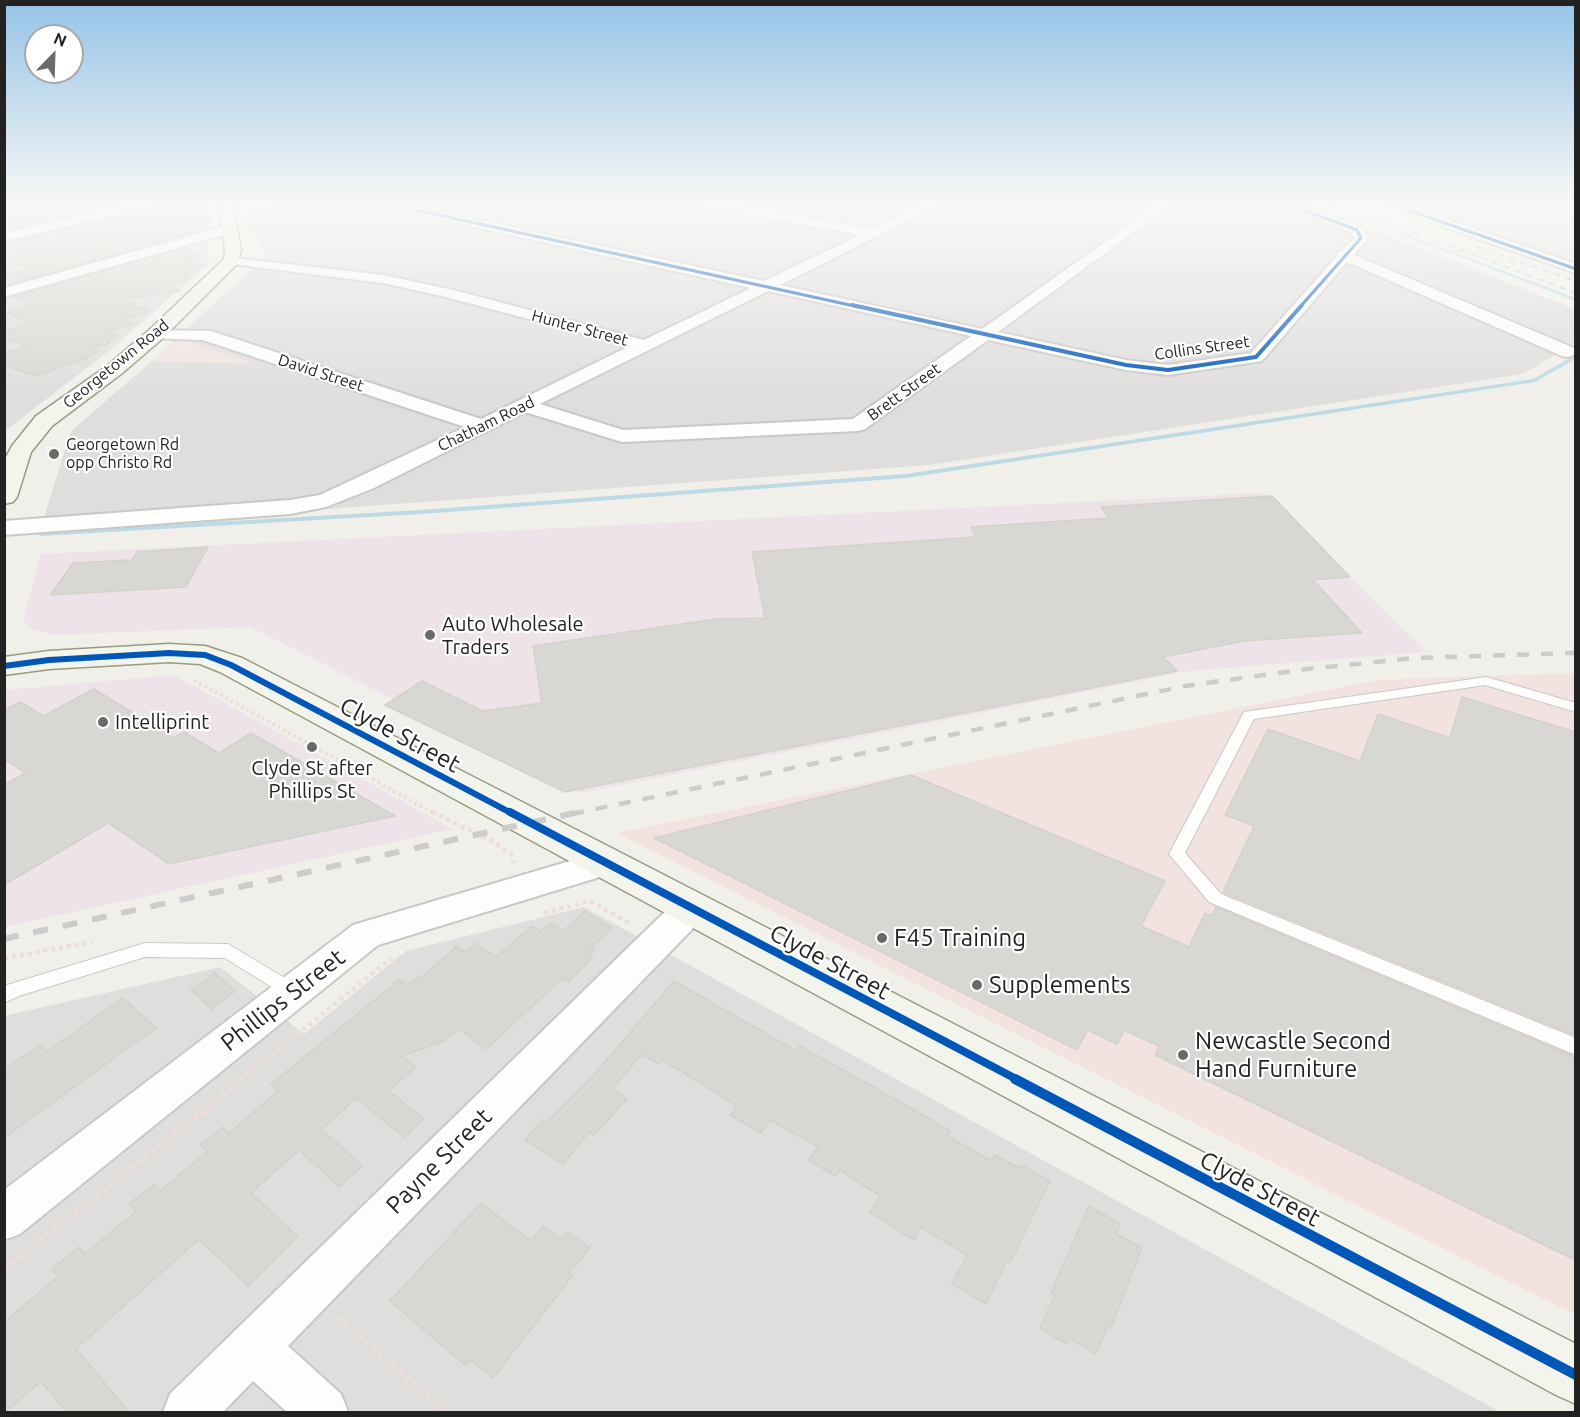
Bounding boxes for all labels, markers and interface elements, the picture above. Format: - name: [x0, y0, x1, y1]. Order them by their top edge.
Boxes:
- north arrow: [24, 24, 84, 84]
- text: N: [51, 29, 69, 50]
- street label: Hunter Street: [530, 306, 630, 350]
- street label: Georgetown Road: [59, 315, 173, 413]
- street label: Collins Street: [1153, 332, 1251, 364]
- street label: David Street: [276, 350, 366, 396]
- street label: Brett Street: [864, 359, 944, 425]
- street label: Chatham Road: [435, 392, 537, 456]
- place label: Georgetown Rd opp Christo Rd: [66, 435, 179, 473]
- marker: Georgetown Rd opp Christo Rd: [47, 447, 61, 461]
- place label: Auto Wholesale Traders: [442, 612, 584, 659]
- marker: Auto Wholesale Traders: [423, 628, 437, 642]
- street label: Clyde Street: [335, 691, 465, 779]
- place label: Intelliprint: [115, 710, 209, 734]
- marker: Intelliprint: [96, 715, 110, 729]
- marker: Clyde St after Phillips St: [305, 740, 319, 754]
- place label: Clyde St after Phillips St: [251, 756, 373, 803]
- street label: Clyde Street: [765, 918, 895, 1006]
- place label: F45 Training: [894, 924, 1026, 952]
- marker: F45 Training: [875, 931, 889, 945]
- street label: Phillips Street: [215, 943, 351, 1057]
- place label: Supplements: [989, 971, 1130, 999]
- marker: Supplements: [970, 978, 984, 992]
- place label: Newcastle Second Hand Furniture: [1195, 1027, 1391, 1083]
- marker: Newcastle Second Hand Furniture: [1176, 1048, 1190, 1062]
- street label: Payne Street: [380, 1102, 498, 1220]
- street label: Clyde Street: [1195, 1145, 1325, 1233]

